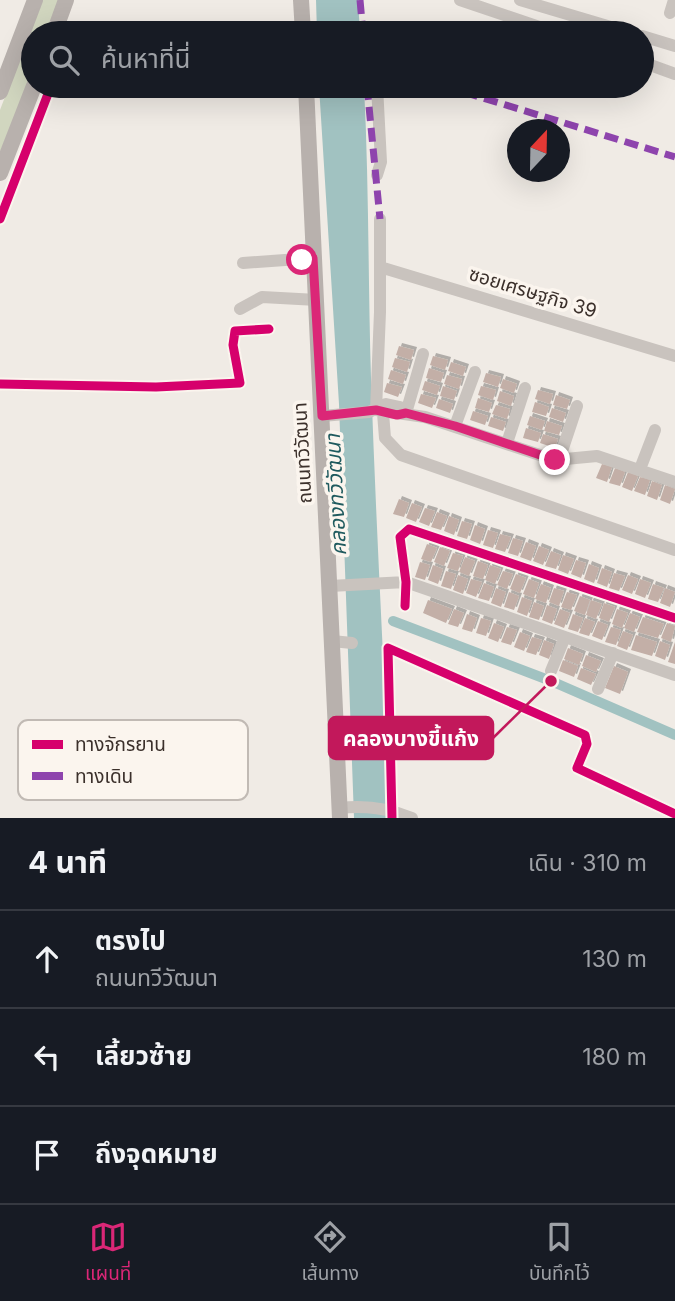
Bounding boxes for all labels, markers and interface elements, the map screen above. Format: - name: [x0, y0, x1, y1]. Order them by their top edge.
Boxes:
- search box: [21, 21, 654, 98]
- icon: search: [45, 41, 83, 79]
- text: ค้นหาที่นี่: [101, 43, 191, 74]
- north arrow: [507, 119, 570, 182]
- route start: [286, 244, 317, 275]
- street label: ซอยเศรษฐกิจ 39: [466, 262, 599, 323]
- street label: ถนนทวีวัฒนา: [288, 402, 317, 504]
- water label: คลองทวีวัฒนา: [320, 432, 351, 557]
- route end: [539, 444, 570, 475]
- callout: คลองบางขี้แก้ง: [329, 717, 493, 759]
- legend: [18, 720, 248, 800]
- text: คลองบางขี้แก้ง: [343, 724, 479, 751]
- text: ทางจักรยาน: [75, 733, 166, 756]
- text: ทางเดิน: [75, 765, 133, 788]
- text: 4 นาที: [28, 844, 107, 880]
- text: เดิน · 310 m: [528, 849, 647, 877]
- text: ตรงไป: [95, 925, 166, 956]
- icon: ahead: [28, 940, 66, 978]
- text: 130 m: [582, 945, 647, 973]
- text: ถนนทวีวัฒนา: [95, 964, 218, 992]
- icon: left: [28, 1038, 66, 1076]
- text: เลี้ยวซ้าย: [95, 1040, 192, 1071]
- text: 180 m: [582, 1043, 647, 1071]
- icon: arrive: [28, 1136, 66, 1174]
- text: ถึงจุดหมาย: [95, 1138, 218, 1169]
- tab: แผนที่: [85, 1218, 131, 1289]
- tab: เส้นทาง: [301, 1218, 359, 1289]
- tab: บันทึกไว้: [529, 1218, 590, 1289]

